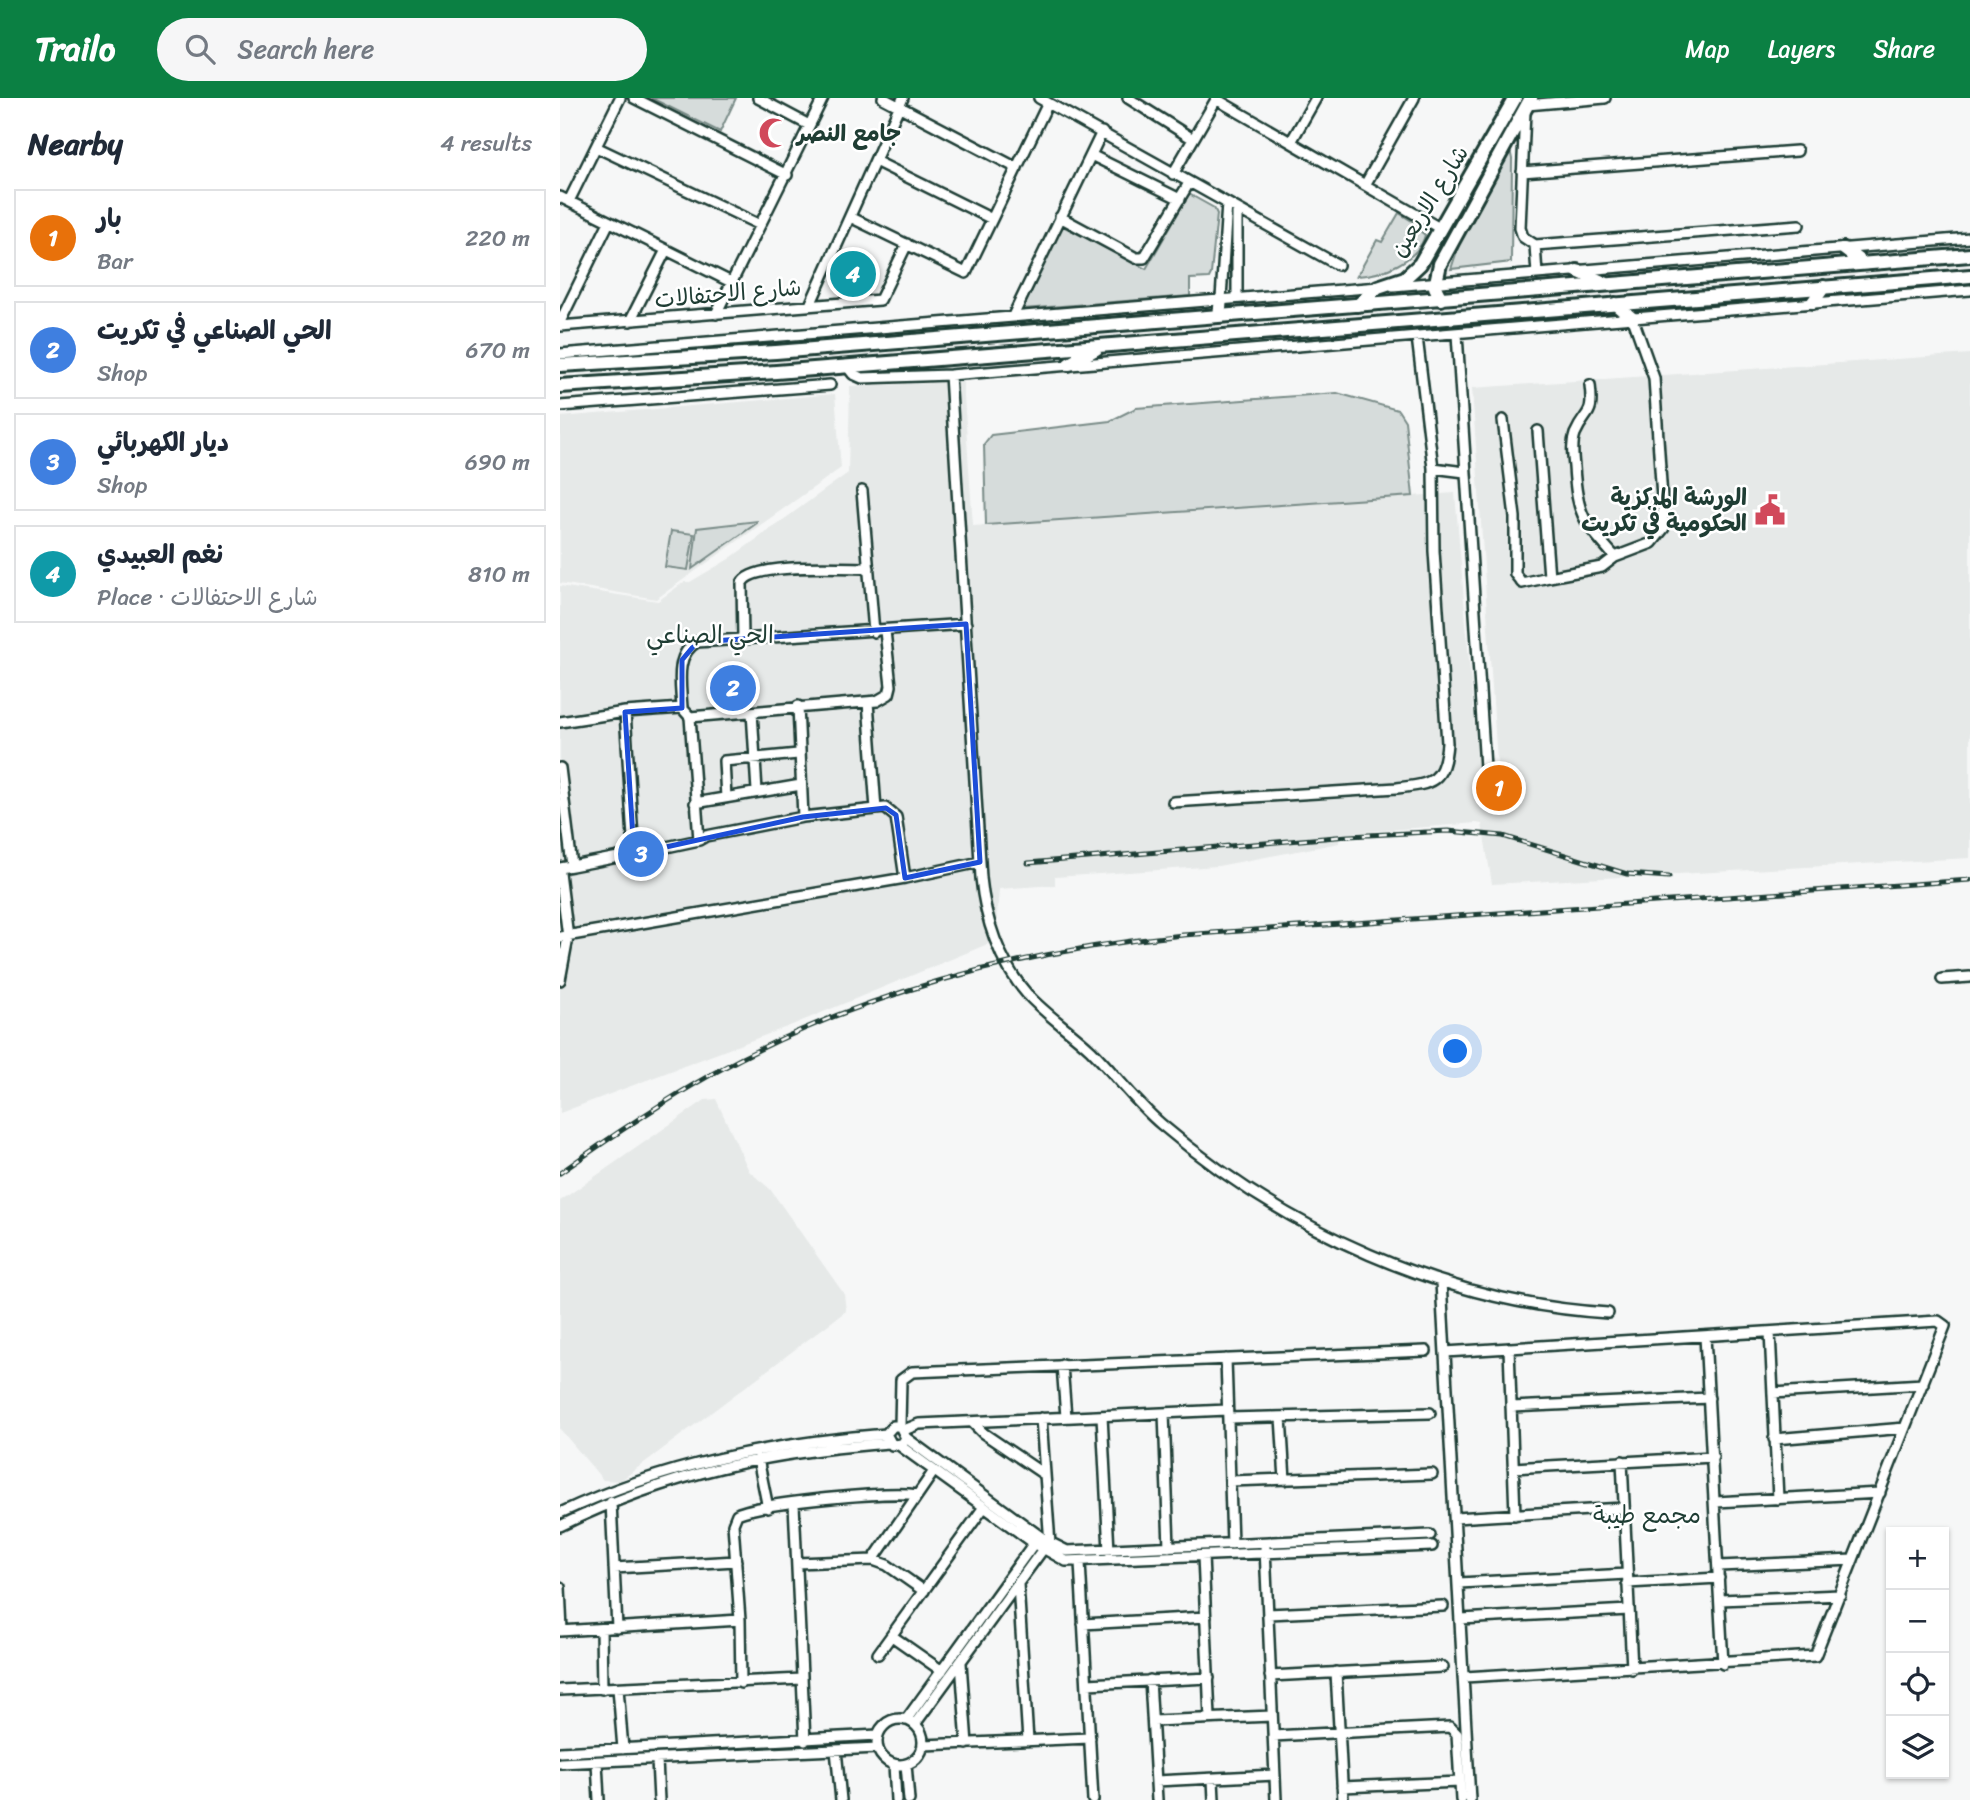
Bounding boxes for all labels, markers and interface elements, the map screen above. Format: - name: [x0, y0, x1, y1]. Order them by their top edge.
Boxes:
- search box: [157, 18, 647, 81]
- text: Trailo: [35, 20, 115, 78]
- text: Search here: [237, 26, 374, 72]
- text: Map: [1685, 28, 1730, 70]
- text: Layers: [1768, 28, 1835, 70]
- text: Share: [1873, 28, 1935, 70]
- icon: search: [181, 30, 219, 68]
- place label: جامع النصر: [795, 113, 901, 154]
- mosque icon: جامع النصر: [757, 116, 791, 150]
- text: Nearby: [28, 117, 123, 171]
- text: 4 results: [440, 123, 532, 164]
- street label: شارع الاربعين: [1379, 137, 1480, 266]
- text: بار: [97, 195, 122, 241]
- text: 1: [48, 218, 58, 259]
- text: 220 m: [465, 218, 530, 259]
- text: Bar: [97, 241, 133, 282]
- pin: 4: [830, 248, 876, 300]
- street label: شارع الاحتفالات: [653, 267, 803, 320]
- text: الحي الصناعي في تكريت: [97, 307, 332, 353]
- text: 2: [46, 330, 60, 371]
- text: 670 m: [466, 330, 530, 371]
- text: Shop: [97, 353, 147, 394]
- text: ديار الكهربائي: [97, 419, 229, 465]
- text: 3: [47, 442, 59, 483]
- text: 690 m: [465, 442, 530, 483]
- text: Shop: [97, 465, 147, 506]
- place label: الورشة المركزية الحكومية في تكريت: [1581, 477, 1747, 544]
- public building icon: الورشة المركزية الحكومية في تكريت: [1753, 493, 1787, 527]
- text: نغم العبيدي: [97, 531, 223, 577]
- text: 4: [46, 554, 60, 595]
- text: 810 m: [468, 554, 530, 595]
- text: Place · شارع الاحتفالات: [97, 577, 318, 618]
- district label: الحي الصناعي: [646, 614, 774, 656]
- pin: 2: [710, 662, 756, 714]
- pin: 1: [1476, 762, 1522, 814]
- pin: 3: [618, 828, 664, 880]
- your location: [1438, 1034, 1472, 1068]
- district label: مجمع طيبة: [1593, 1494, 1701, 1536]
- map controls: [1886, 1527, 1949, 1779]
- button: +: [1886, 1527, 1949, 1590]
- button: −: [1886, 1590, 1949, 1653]
- button: locate: [1886, 1653, 1949, 1716]
- button: layers: [1886, 1716, 1949, 1779]

